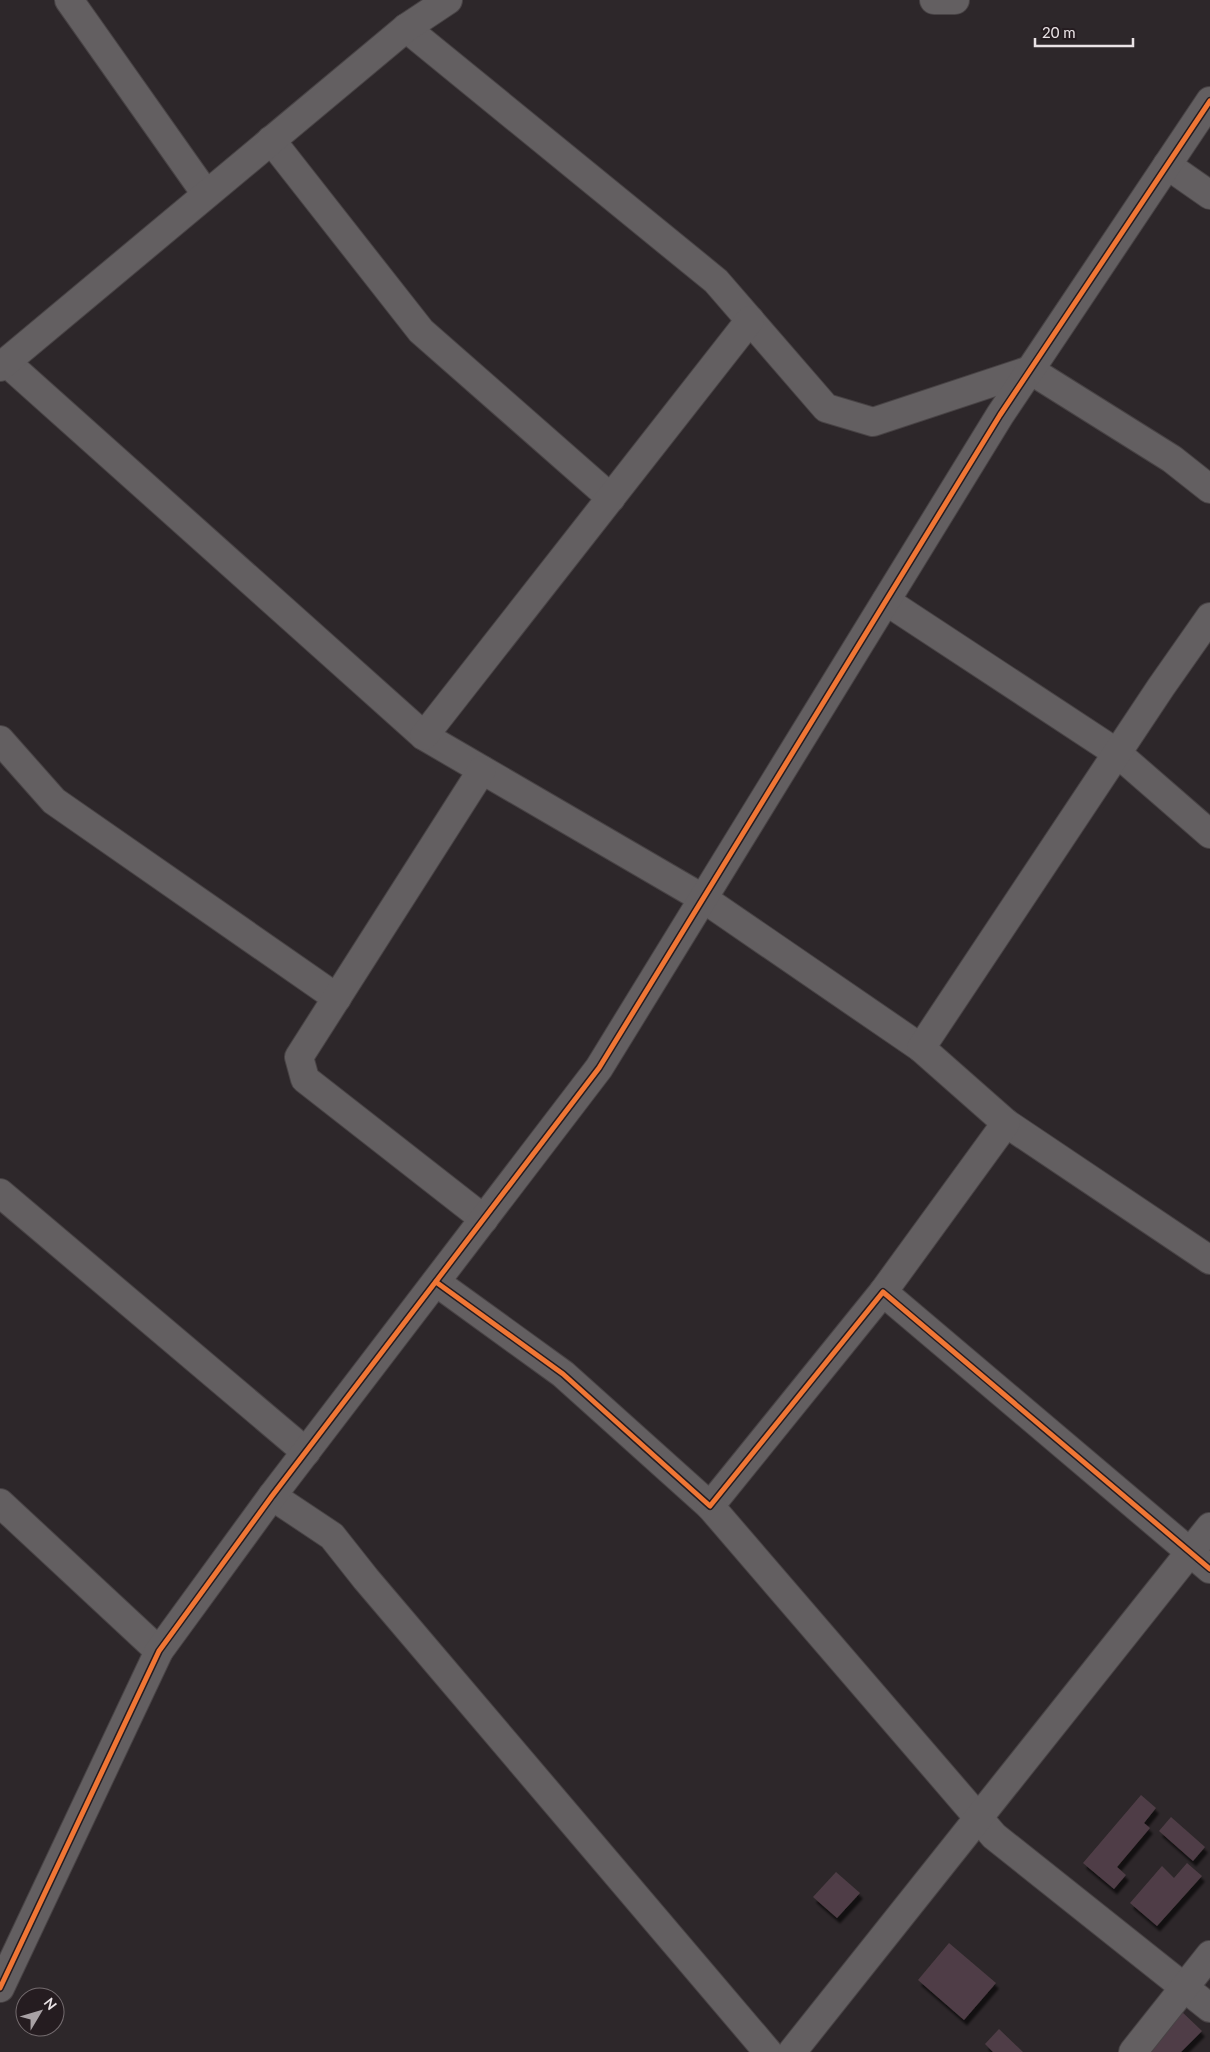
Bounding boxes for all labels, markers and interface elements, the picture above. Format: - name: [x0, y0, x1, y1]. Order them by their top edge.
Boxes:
- scale bar: [1035, 15, 1132, 47]
- text: 20 m: [1042, 23, 1076, 41]
- north arrow: [15, 1987, 65, 2037]
- text: N: [41, 1994, 61, 2013]

